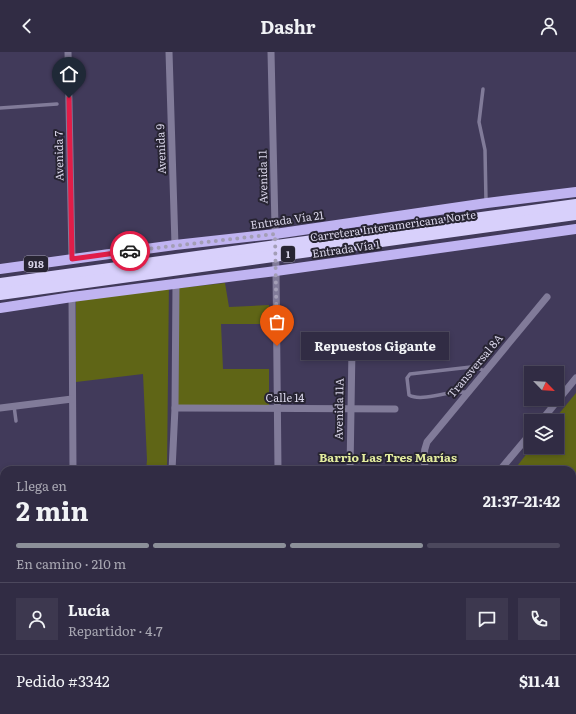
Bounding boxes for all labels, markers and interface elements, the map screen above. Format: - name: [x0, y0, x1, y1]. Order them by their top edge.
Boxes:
- text: Dashr: [260, 13, 316, 40]
- icon: back: [16, 15, 38, 37]
- icon: person: [538, 15, 560, 37]
- pin: [52, 57, 86, 98]
- icon: home: [58, 63, 80, 85]
- street label: Avenida 9: [151, 123, 169, 175]
- street label: Avenida 7: [50, 130, 66, 181]
- street label: Avenida 11: [254, 150, 270, 204]
- street label: Carretera Interamericana Norte: [309, 205, 477, 245]
- street label: Entrada Vía 21: [249, 206, 325, 232]
- courier: [110, 231, 150, 271]
- street label: Entrada Vía 1: [311, 235, 381, 261]
- icon: car: [119, 240, 141, 262]
- road number: 1: [281, 246, 295, 262]
- road number: 918: [24, 256, 48, 272]
- pin: [260, 305, 294, 346]
- icon: bag: [266, 311, 288, 333]
- street label: Transversal 8A: [443, 330, 506, 401]
- callout: Repuestos Gigante: [301, 332, 449, 360]
- text: Repuestos Gigante: [314, 336, 436, 355]
- north arrow: [524, 366, 564, 406]
- map controls: [524, 366, 564, 454]
- street label: Avenida 11A: [329, 378, 347, 440]
- street label: Calle 14: [266, 389, 304, 405]
- button: layers: [524, 414, 564, 454]
- district label: Barrio Las Tres Marías: [319, 448, 457, 466]
- text: Llega en: [16, 476, 67, 495]
- text: 21:37–21:42: [483, 489, 560, 512]
- text: 2 min: [16, 490, 89, 529]
- text: En camino · 210 m: [16, 554, 126, 573]
- button: person: [16, 598, 58, 640]
- text: Lucía: [68, 598, 110, 621]
- button: chat: [466, 598, 508, 640]
- button: phone: [518, 598, 560, 640]
- text: Repartidor · 4.7: [68, 621, 163, 640]
- text: Pedido #3342: [16, 669, 110, 692]
- text: $11.41: [519, 669, 560, 692]

